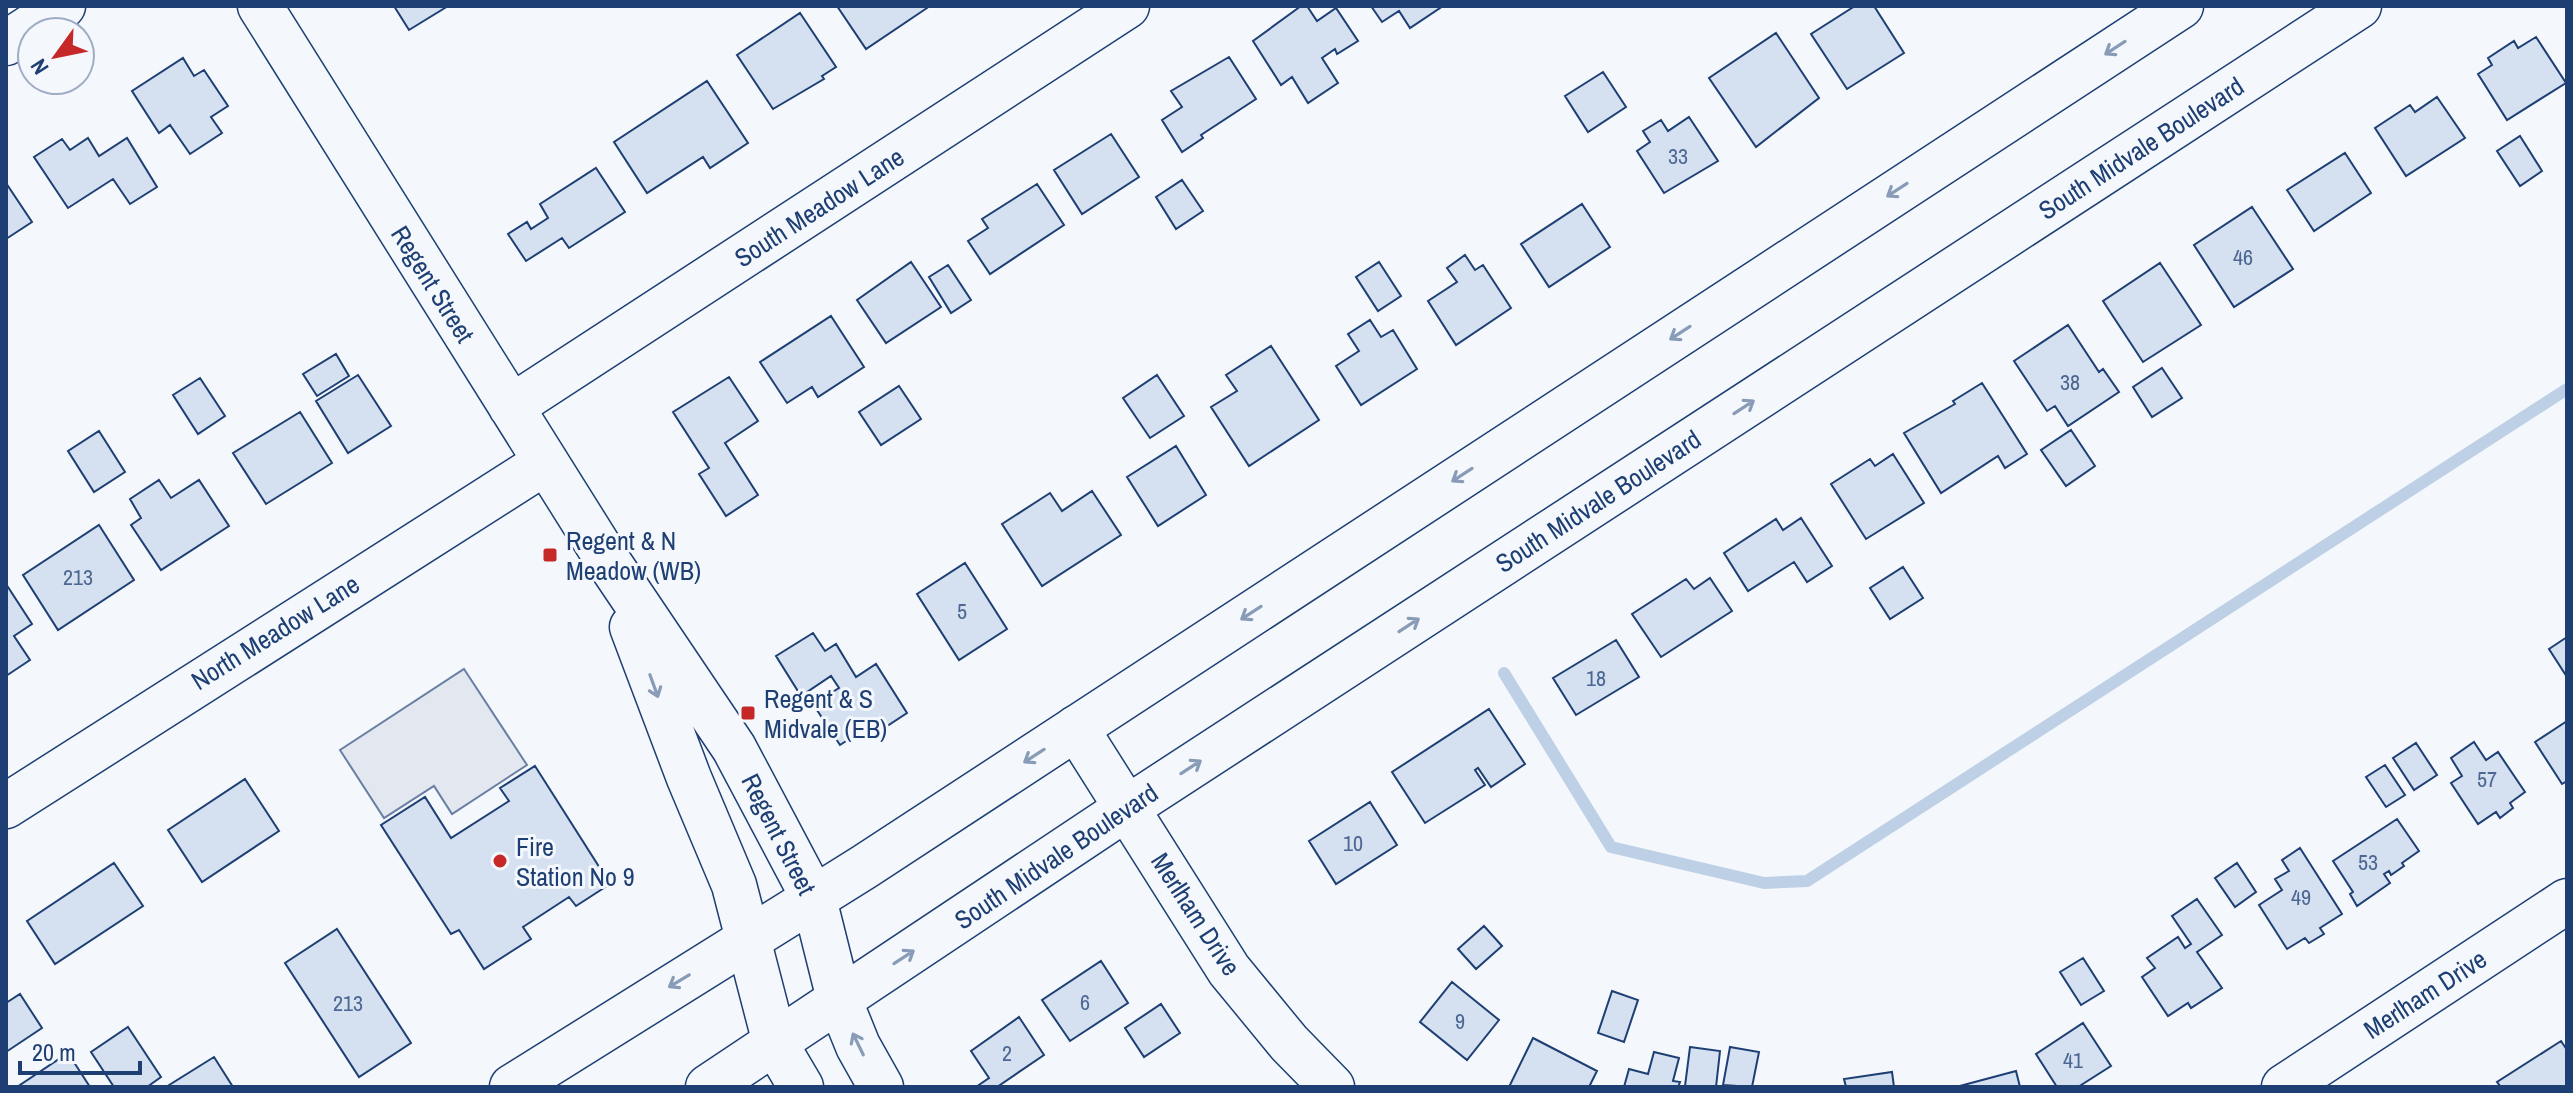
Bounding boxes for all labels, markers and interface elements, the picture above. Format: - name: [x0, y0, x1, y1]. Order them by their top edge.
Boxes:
- north arrow: [16, 16, 96, 96]
- one-way arrow: [2105, 40, 2127, 57]
- text: N: [23, 53, 55, 81]
- street label: South Midvale Boulevard: [2032, 68, 2250, 228]
- street label: South Meadow Lane: [727, 139, 911, 275]
- house number: 33: [1668, 141, 1688, 171]
- one-way arrow: [1887, 182, 1909, 198]
- street label: Regent Street: [383, 219, 483, 349]
- house number: 46: [2233, 242, 2253, 272]
- one-way arrow: [1669, 325, 1692, 341]
- house number: 38: [2060, 367, 2080, 397]
- one-way arrow: [1732, 398, 1755, 414]
- street label: South Midvale Boulevard: [1489, 421, 1707, 581]
- one-way arrow: [1452, 467, 1474, 483]
- place label: Regent & N Meadow (WB): [566, 523, 701, 588]
- marker: Regent & N Meadow (WB): [541, 546, 559, 564]
- house number: 213: [63, 562, 93, 592]
- street label: North Meadow Lane: [184, 566, 366, 698]
- house number: 5: [957, 596, 967, 626]
- one-way arrow: [1241, 605, 1263, 622]
- one-way arrow: [1397, 616, 1419, 633]
- house number: 18: [1586, 663, 1606, 693]
- one-way arrow: [648, 673, 663, 698]
- place label: Regent & S Midvale (EB): [764, 681, 887, 746]
- marker: Regent & S Midvale (EB): [739, 704, 757, 722]
- one-way arrow: [1023, 747, 1045, 764]
- one-way arrow: [1179, 758, 1201, 775]
- house number: 57: [2477, 764, 2497, 794]
- street label: Regent Street: [734, 767, 824, 901]
- street label: South Midvale Boulevard: [947, 775, 1165, 937]
- house number: 10: [1343, 828, 1363, 858]
- place label: Fire Station No 9: [516, 829, 635, 894]
- street label: Merlham Drive: [1143, 846, 1249, 982]
- house number: 53: [2358, 847, 2378, 877]
- marker: Fire Station No 9: [491, 852, 509, 870]
- house number: 49: [2291, 882, 2311, 912]
- street label: Merlham Drive: [2357, 941, 2493, 1047]
- one-way arrow: [892, 948, 915, 964]
- one-way arrow: [668, 974, 691, 990]
- house number: 6: [1080, 987, 1090, 1017]
- house number: 213: [333, 988, 363, 1018]
- house number: 9: [1455, 1006, 1465, 1036]
- scale bar: [20, 1025, 140, 1075]
- one-way arrow: [850, 1033, 865, 1057]
- text: 20 m: [32, 1036, 76, 1068]
- house number: 2: [1002, 1038, 1012, 1068]
- house number: 41: [2063, 1045, 2083, 1075]

